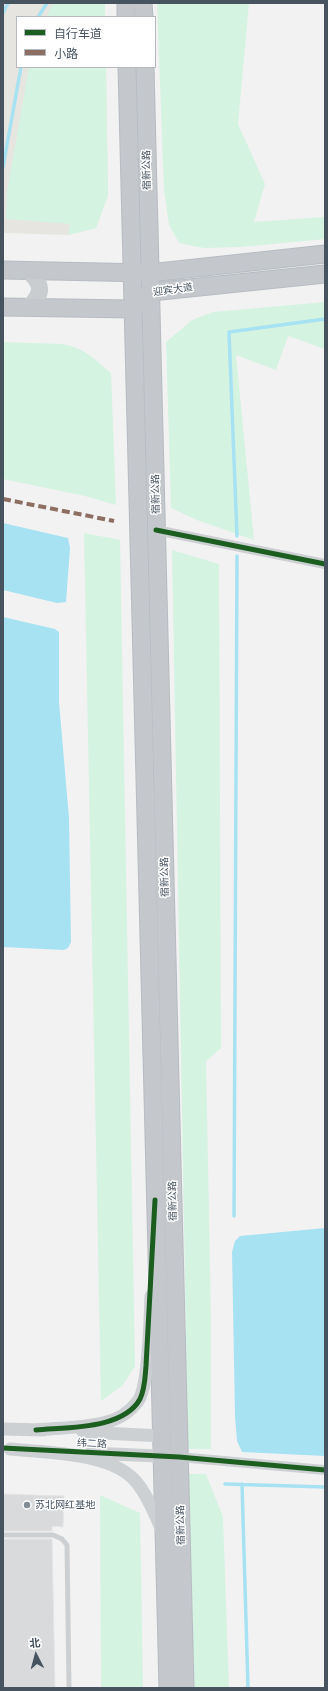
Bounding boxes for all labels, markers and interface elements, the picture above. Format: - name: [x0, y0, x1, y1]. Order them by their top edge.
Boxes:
- legend: [16, 16, 156, 68]
- text: 自行车道: [54, 26, 102, 41]
- text: 小路: [54, 46, 78, 61]
- street label: 宿新公路: [141, 150, 153, 190]
- street label: 迎宾大道: [152, 281, 194, 299]
- street label: 宿新公路: [150, 474, 162, 514]
- street label: 宿新公路: [159, 857, 171, 897]
- street label: 宿新公路: [167, 1181, 179, 1221]
- street label: 纬二路: [77, 1437, 107, 1451]
- place label: 苏北网红基地: [35, 1499, 95, 1511]
- marker: 苏北网红基地: [22, 1500, 32, 1510]
- street label: 宿新公路: [175, 1505, 187, 1545]
- north arrow: [16, 1635, 56, 1675]
- text: 北: [29, 1636, 41, 1651]

